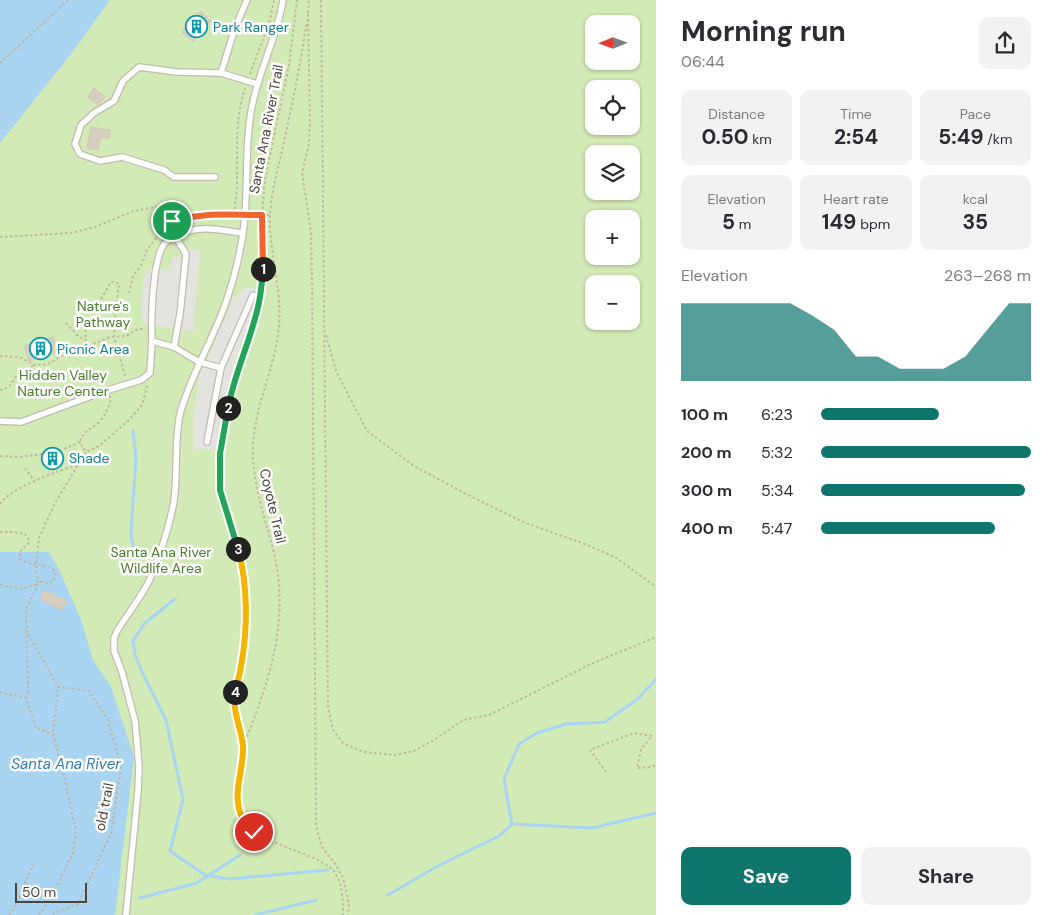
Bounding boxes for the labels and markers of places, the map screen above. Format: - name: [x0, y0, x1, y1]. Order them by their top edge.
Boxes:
- building icon: Park Ranger: [185, 15, 209, 39]
- place label: Park Ranger: [213, 18, 289, 36]
- pin: [151, 200, 193, 242]
- pin: 1: [250, 256, 276, 282]
- building icon: Picnic Area: [29, 337, 53, 361]
- place label: Picnic Area: [57, 340, 129, 358]
- pin: 2: [216, 396, 240, 420]
- building icon: Shade: [41, 446, 65, 470]
- place label: Shade: [69, 449, 110, 467]
- pin: 3: [226, 536, 250, 562]
- pin: 4: [222, 680, 248, 704]
- pin: [233, 811, 275, 853]

